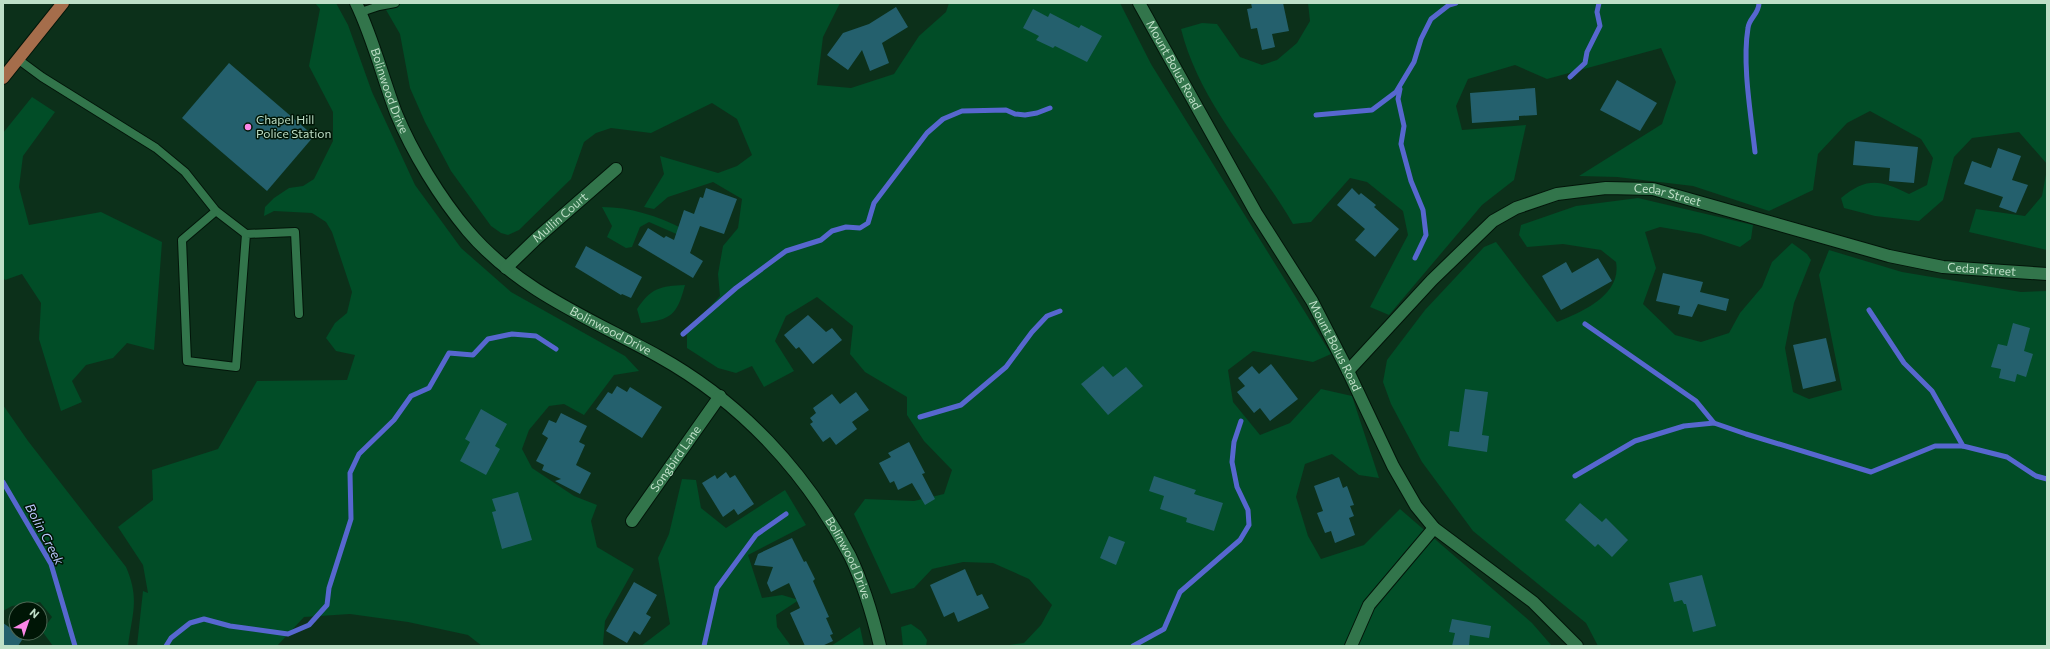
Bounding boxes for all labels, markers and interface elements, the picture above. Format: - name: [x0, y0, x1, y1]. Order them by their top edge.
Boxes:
- street label: Mount Bolus Road: [1144, 17, 1205, 112]
- street label: Bolinwood Drive: [369, 46, 412, 135]
- place label: Chapel Hill Police Station: [256, 112, 331, 140]
- marker: Chapel Hill Police Station: [243, 122, 253, 132]
- street label: Cedar Street: [1634, 181, 1703, 208]
- street label: Mullin Court: [529, 189, 590, 245]
- street label: Cedar Street: [1947, 259, 2017, 278]
- street label: Mount Bolus Road: [1307, 298, 1364, 393]
- street label: Bolinwood Drive: [568, 303, 654, 357]
- street label: Songbird Lane: [647, 422, 703, 494]
- water label: Bolin Creek: [22, 500, 68, 568]
- street label: Bolinwood Drive: [823, 514, 874, 601]
- north arrow: [8, 601, 48, 641]
- text: N: [27, 605, 42, 621]

